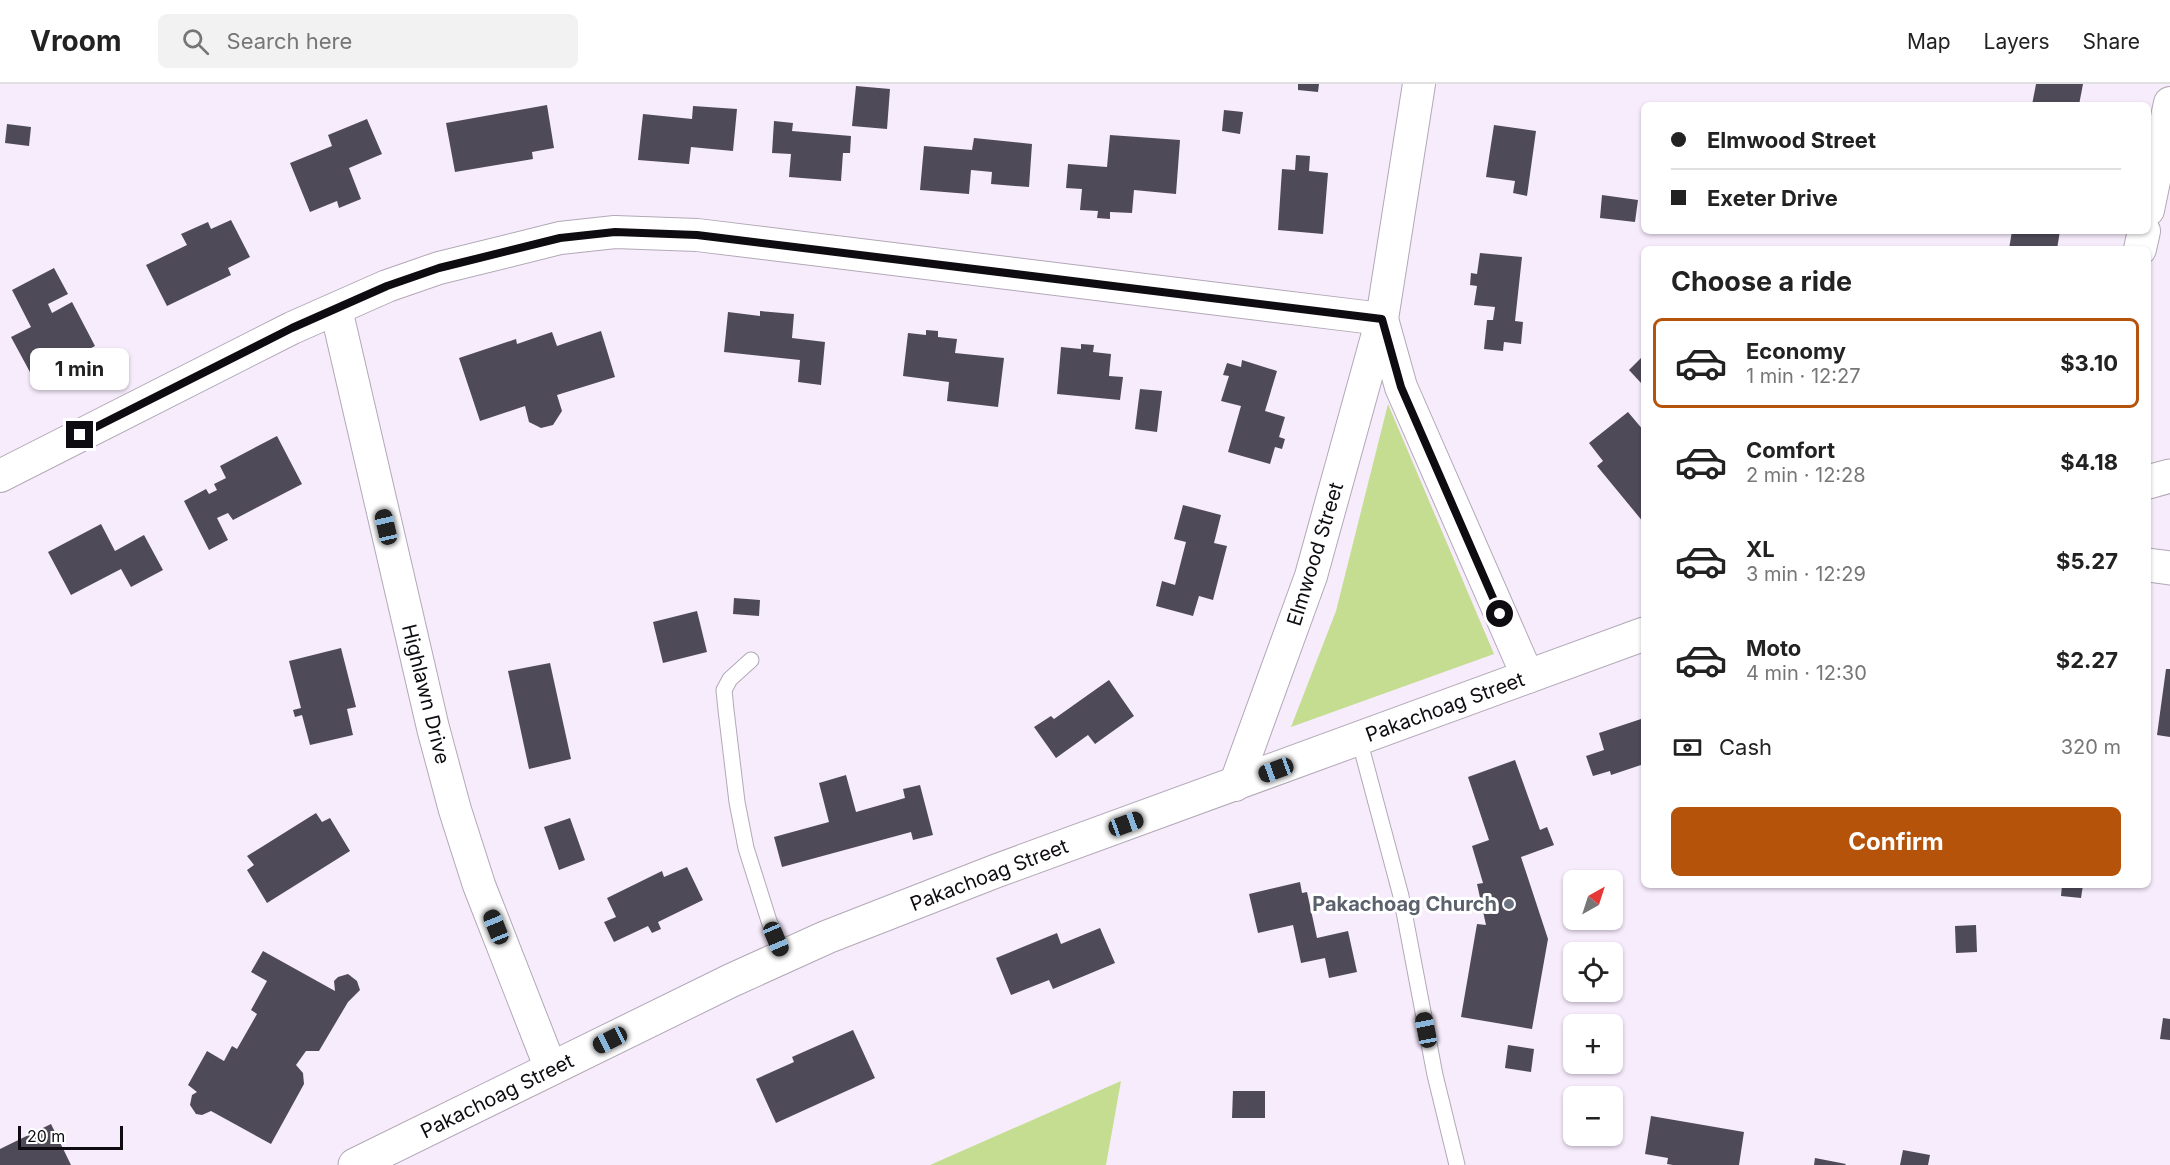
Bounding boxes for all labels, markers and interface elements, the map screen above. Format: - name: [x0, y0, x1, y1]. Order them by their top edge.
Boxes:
- search box: [158, 14, 578, 68]
- text: Vroom: [30, 24, 122, 58]
- icon: search: [179, 25, 212, 58]
- text: Search here: [227, 28, 352, 54]
- text: Map: [1907, 29, 1951, 54]
- text: Layers: [1984, 29, 2050, 54]
- text: Share: [2083, 29, 2140, 54]
- text: Elmwood Street: [1707, 127, 1876, 153]
- text: Exeter Drive: [1707, 185, 1838, 211]
- text: Choose a ride: [1671, 265, 1852, 298]
- icon: car: [1674, 336, 1728, 390]
- text: Economy: [1746, 338, 1846, 364]
- callout: 1 min: [31, 348, 130, 390]
- text: $3.10: [2060, 350, 2118, 376]
- text: 1 min: [55, 357, 104, 381]
- text: 1 min · 12:27: [1746, 364, 1861, 388]
- route end: [66, 421, 93, 448]
- icon: car: [1674, 435, 1728, 489]
- text: Comfort: [1746, 437, 1835, 463]
- text: $4.18: [2060, 449, 2118, 475]
- text: 2 min · 12:28: [1746, 463, 1866, 487]
- street label: Elmwood Street: [1282, 479, 1348, 629]
- car: [373, 507, 399, 547]
- icon: car: [1674, 534, 1728, 588]
- text: XL: [1746, 536, 1775, 562]
- text: $5.27: [2056, 548, 2118, 574]
- text: 3 min · 12:29: [1746, 562, 1866, 586]
- route start: [1486, 600, 1513, 627]
- street label: Highlawn Drive: [397, 622, 455, 766]
- icon: car: [1674, 633, 1728, 687]
- text: Moto: [1746, 635, 1801, 661]
- text: $2.27: [2056, 647, 2118, 673]
- text: 4 min · 12:30: [1746, 661, 1867, 685]
- street label: Pakachoag Street: [1362, 667, 1528, 747]
- icon: cash: [1671, 731, 1704, 764]
- text: Cash: [1719, 734, 1772, 760]
- text: 320 m: [2061, 735, 2121, 759]
- car: [1256, 755, 1296, 785]
- button: Confirm: [1671, 807, 2121, 876]
- car: [1106, 809, 1146, 839]
- street label: Pakachoag Street: [907, 834, 1072, 916]
- north arrow: [1563, 870, 1623, 930]
- map controls: [1563, 870, 1623, 1146]
- place label: Pakachoag Church: [1312, 892, 1497, 916]
- marker: Pakachoag Church: [1502, 897, 1516, 911]
- car: [481, 907, 511, 947]
- car: [761, 919, 791, 959]
- button: locate: [1563, 942, 1623, 1002]
- car: [1414, 1011, 1438, 1049]
- button: +: [1563, 1014, 1623, 1074]
- car: [590, 1024, 630, 1056]
- street label: Pakachoag Street: [417, 1048, 578, 1143]
- button: −: [1563, 1086, 1623, 1146]
- scale bar: [18, 1123, 123, 1150]
- text: 20 m: [27, 1126, 65, 1146]

